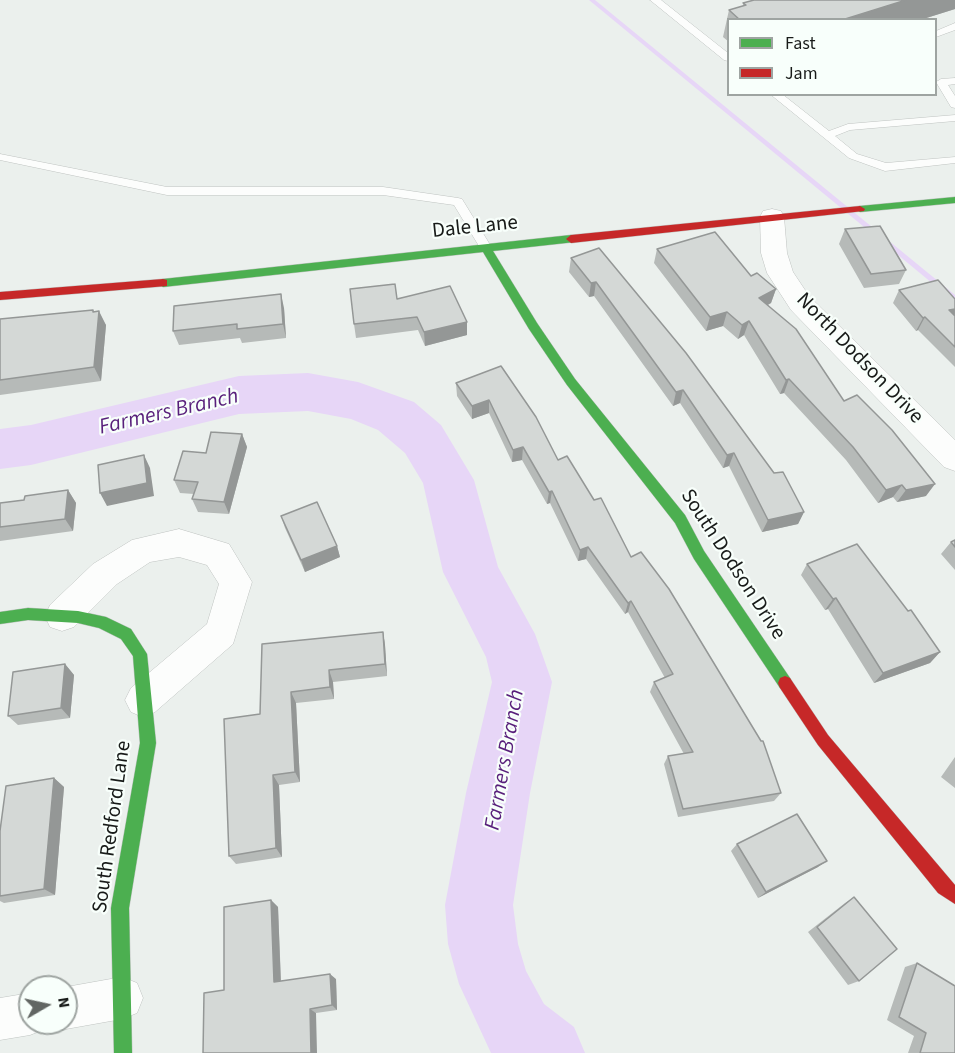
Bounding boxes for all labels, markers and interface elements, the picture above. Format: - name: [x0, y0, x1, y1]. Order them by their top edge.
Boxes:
- legend: [727, 18, 937, 96]
- text: Fast: [785, 31, 816, 56]
- text: Jam: [785, 61, 818, 86]
- street label: Dale Lane: [431, 211, 519, 245]
- street label: North Dodson Drive: [790, 288, 928, 430]
- water label: Farmers Branch: [97, 384, 241, 442]
- street label: South Dodson Drive: [674, 485, 790, 645]
- water label: Farmers Branch: [481, 688, 531, 832]
- street label: South Redford Lane: [88, 739, 138, 915]
- north arrow: [18, 975, 78, 1035]
- text: N: [52, 996, 75, 1009]

